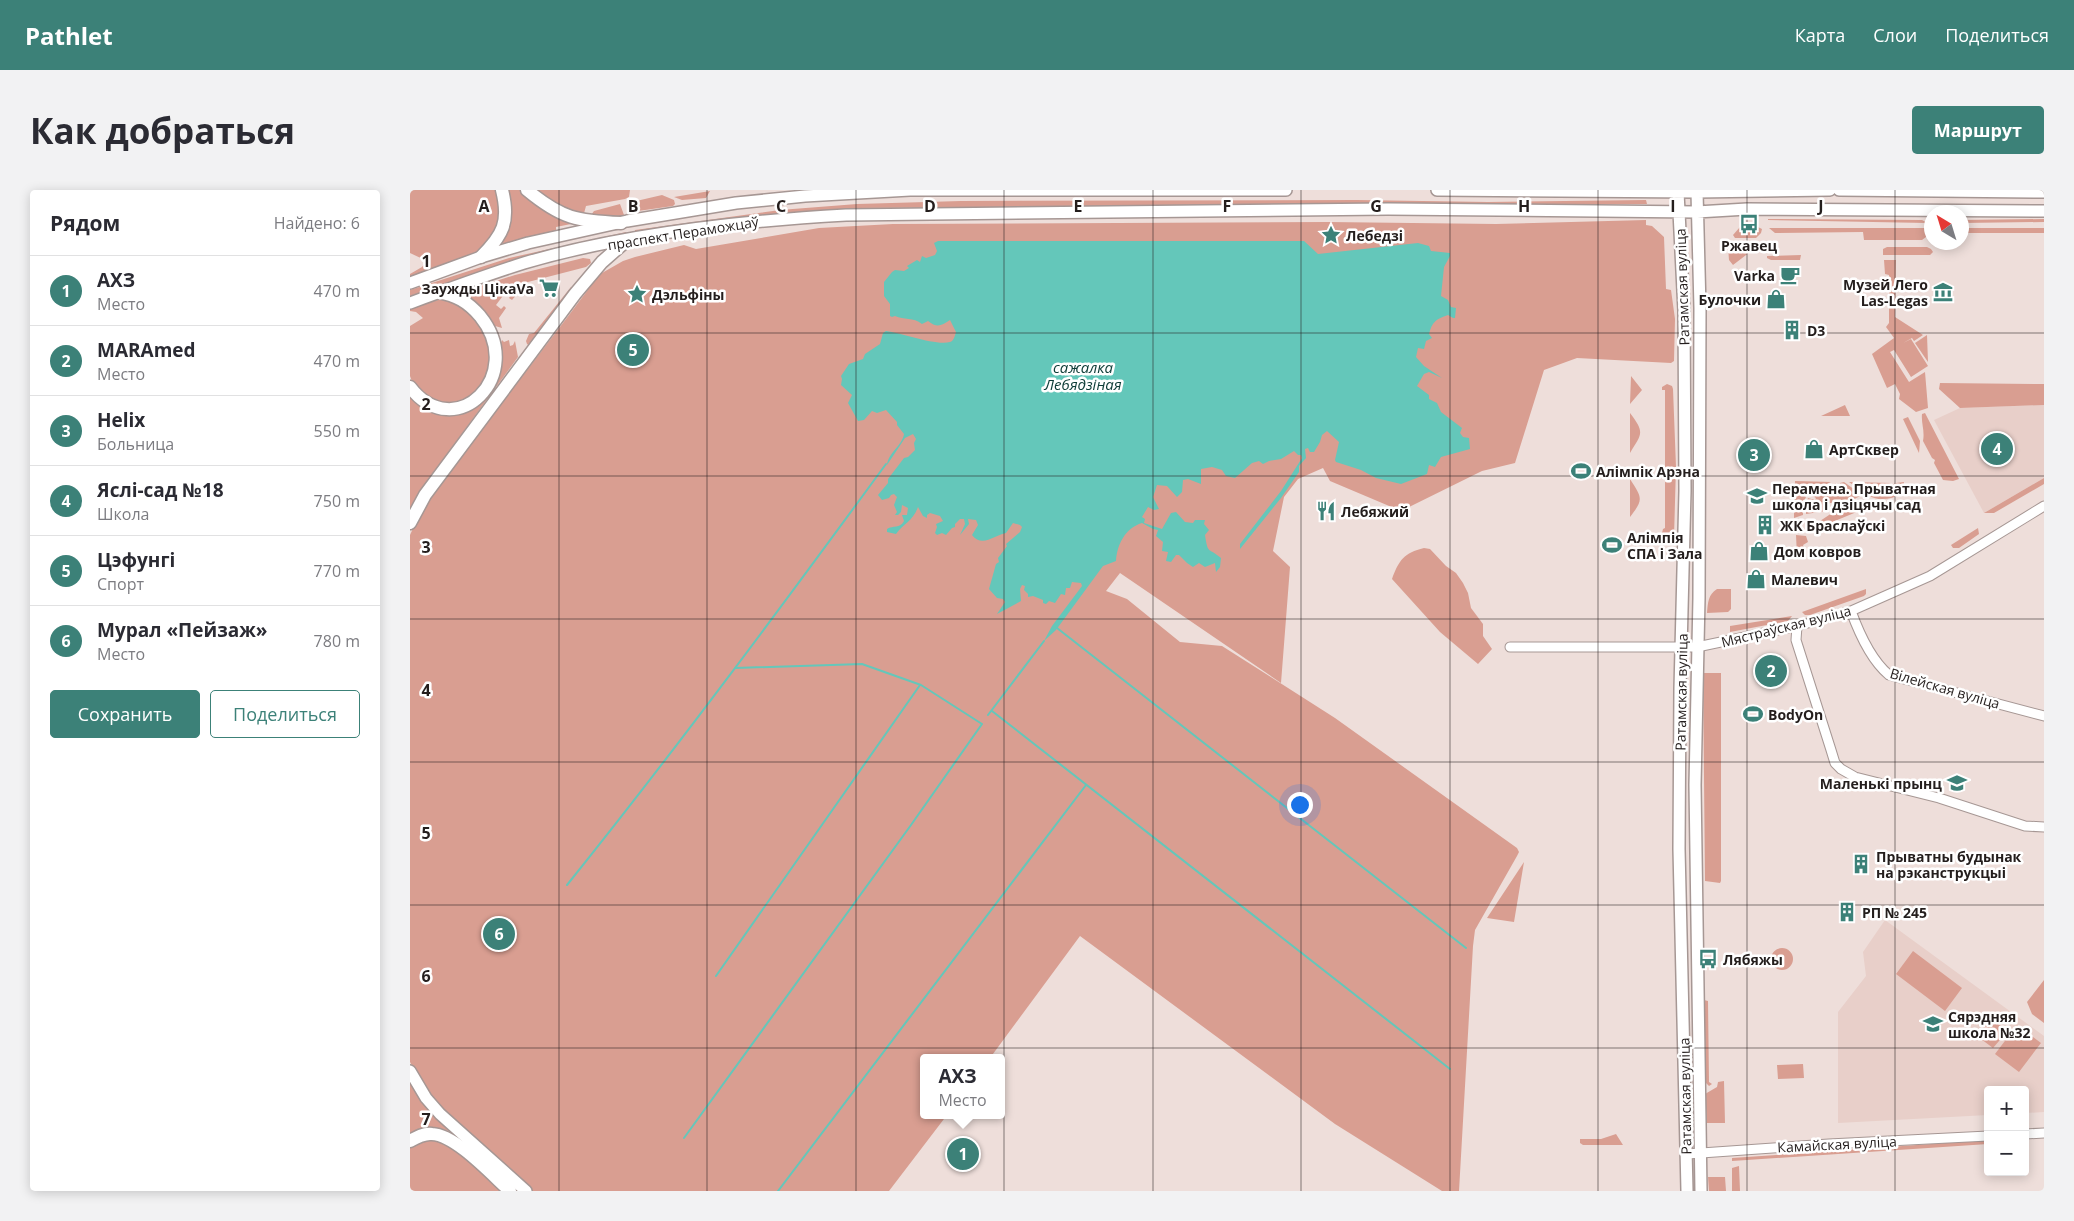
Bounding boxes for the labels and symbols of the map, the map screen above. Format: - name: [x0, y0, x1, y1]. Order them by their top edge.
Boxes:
- text: A: [478, 195, 490, 217]
- text: B: [628, 195, 638, 217]
- text: C: [776, 195, 786, 217]
- text: D: [924, 195, 936, 217]
- text: E: [1074, 195, 1083, 217]
- text: F: [1223, 195, 1231, 217]
- text: G: [1370, 195, 1382, 217]
- text: H: [1518, 195, 1530, 217]
- text: I: [1670, 195, 1676, 217]
- text: J: [1816, 195, 1824, 217]
- north arrow: [1924, 205, 1969, 250]
- street label: праспект Пераможцаў: [606, 212, 761, 254]
- bus stop icon: Ржавец: [1738, 213, 1760, 235]
- place icon: Лебедзі: [1320, 224, 1342, 246]
- place label: Лебедзі: [1346, 226, 1403, 245]
- street label: Ратамская вуліца: [1670, 228, 1694, 346]
- place label: Ржавец: [1721, 236, 1777, 255]
- text: 1: [421, 250, 431, 272]
- cafe icon: Varka: [1779, 264, 1801, 286]
- place label: Varka: [1734, 266, 1775, 285]
- place label: Музей Лего Las-Legas: [1843, 275, 1928, 310]
- supermarket icon: Заужды ЦікаVа: [538, 277, 560, 299]
- place label: Заужды ЦікаVа: [422, 279, 534, 298]
- museum icon: Музей Лего Las-Legas: [1932, 281, 1954, 303]
- place icon: Дэльфіны: [626, 283, 648, 305]
- place label: Дэльфіны: [652, 285, 724, 304]
- shop icon: Булочки: [1765, 288, 1787, 310]
- place label: Булочки: [1698, 290, 1761, 309]
- building icon: D3: [1781, 319, 1803, 341]
- place label: D3: [1807, 321, 1825, 340]
- pin: 5: [617, 331, 649, 369]
- water label: сажалка Лебядзіная: [1043, 357, 1122, 394]
- text: 2: [421, 393, 431, 415]
- pin: 4: [1981, 430, 2013, 468]
- pin: 3: [1738, 436, 1770, 474]
- shop icon: АртСквер: [1803, 438, 1825, 460]
- place label: АртСквер: [1829, 440, 1899, 459]
- sports icon: Алімпік Арэна: [1570, 460, 1592, 482]
- place label: Алімпік Арэна: [1596, 462, 1700, 481]
- place label: Перамена. Прыватная школа і дзіцячы сад: [1772, 479, 1936, 514]
- school or university icon: Перамена. Прыватная школа і дзіцячы сад: [1746, 485, 1768, 507]
- restaurant icon: Лебяжий: [1315, 500, 1337, 522]
- place label: Лебяжий: [1341, 502, 1409, 521]
- building icon: ЖК Браслаўскі: [1754, 514, 1776, 536]
- place label: ЖК Браслаўскі: [1780, 516, 1885, 535]
- place label: Алімпія СПА і Зала: [1627, 528, 1703, 563]
- sports icon: Алімпія СПА і Зала: [1601, 534, 1623, 556]
- text: 3: [421, 536, 431, 558]
- shop icon: Дом ковров: [1748, 540, 1770, 562]
- place label: Дом ковров: [1774, 542, 1861, 561]
- shop icon: Малевич: [1745, 568, 1767, 590]
- place label: Малевич: [1771, 570, 1838, 589]
- street label: Мястраўская вуліца: [1719, 601, 1853, 651]
- street label: Ратамская вуліца: [1670, 633, 1692, 751]
- pin: 2: [1755, 652, 1787, 690]
- street label: Вілейская вуліца: [1888, 663, 2002, 713]
- text: 4: [421, 679, 431, 701]
- sports icon: BodyOn: [1742, 703, 1764, 725]
- place label: BodyOn: [1768, 705, 1823, 724]
- school or university icon: Маленькі прынц: [1946, 772, 1968, 794]
- place label: Маленькі прынц: [1820, 774, 1942, 793]
- your location: [1287, 792, 1313, 818]
- text: 5: [421, 822, 431, 844]
- place label: Прыватны будынак на рэканструкцыі: [1876, 847, 2022, 882]
- building icon: Прыватны будынак на рэканструкцыі: [1850, 853, 1872, 875]
- building icon: РП № 245: [1836, 901, 1858, 923]
- place label: РП № 245: [1862, 903, 1927, 922]
- pin: 6: [483, 915, 515, 953]
- bus stop icon: Лябяжы: [1697, 948, 1719, 970]
- place label: Лябяжы: [1723, 950, 1783, 969]
- text: 6: [421, 965, 431, 987]
- place label: Сярэдняя школа №32: [1948, 1007, 2030, 1042]
- school or university icon: Сярэдняя школа №32: [1922, 1013, 1944, 1035]
- street label: Ратамская вуліца: [1674, 1037, 1696, 1155]
- text: 7: [421, 1108, 431, 1130]
- street label: Камайская вуліца: [1777, 1131, 1897, 1157]
- pin: 1: [947, 1135, 979, 1173]

